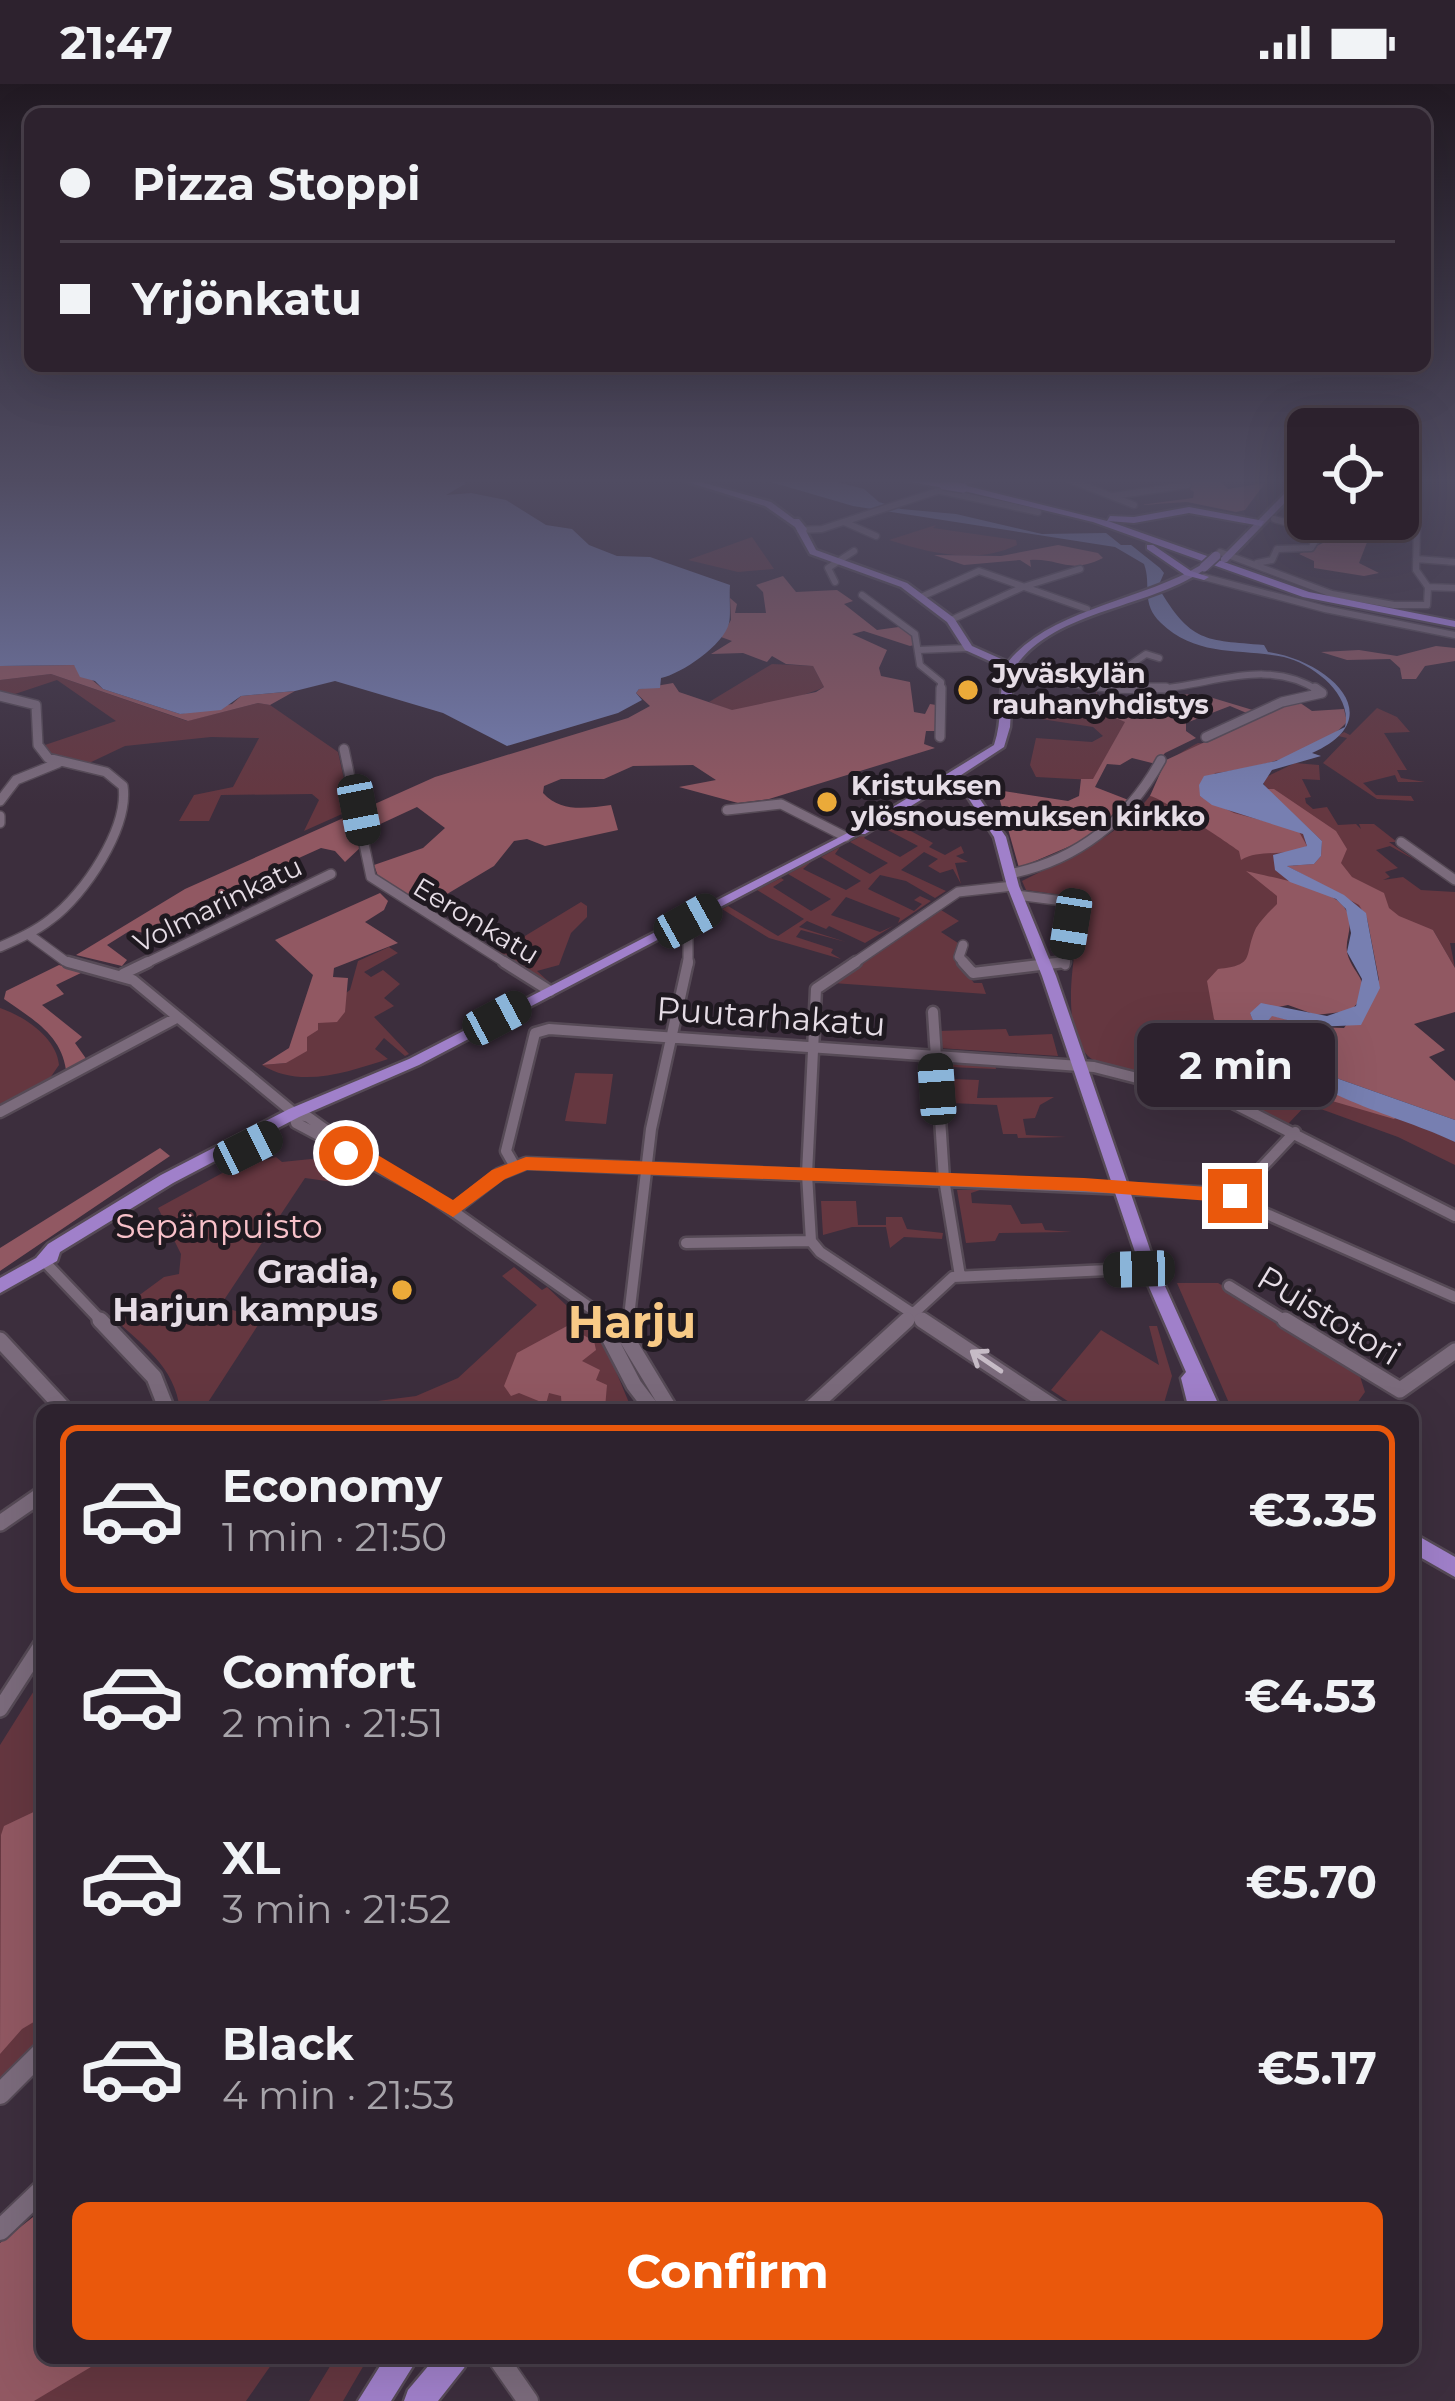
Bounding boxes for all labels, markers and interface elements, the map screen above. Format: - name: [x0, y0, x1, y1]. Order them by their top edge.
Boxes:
- text: 21:47: [60, 15, 173, 70]
- text: Pizza Stoppi: [132, 156, 421, 211]
- text: Yrjönkatu: [132, 271, 362, 326]
- map controls: [1287, 408, 1419, 540]
- button: locate: [1287, 408, 1419, 540]
- place label: Jyväskylän rauhanyhdistys: [991, 657, 1209, 721]
- marker: Jyväskylän rauhanyhdistys: [955, 677, 981, 703]
- place label: Kristuksen ylösnousemuksen kirkko: [850, 769, 1205, 833]
- car: [334, 771, 384, 849]
- marker: Kristuksen ylösnousemuksen kirkko: [814, 789, 840, 815]
- street label: Volmarinkatu: [128, 850, 307, 960]
- street label: Eeronkatu: [407, 870, 545, 971]
- car: [1048, 886, 1094, 962]
- car: [648, 888, 728, 954]
- car: [457, 985, 537, 1051]
- street label: Puutarhakatu: [655, 988, 887, 1044]
- callout: 2 min: [1136, 1022, 1334, 1106]
- text: 2 min: [1179, 1041, 1293, 1089]
- car: [917, 1052, 957, 1126]
- car: [208, 1116, 288, 1180]
- route start: [319, 1126, 373, 1180]
- route end: [1208, 1169, 1262, 1223]
- park label: Sepänpuisto: [115, 1206, 323, 1246]
- car: [1102, 1250, 1176, 1288]
- place label: Gradia, Harjun kampus: [113, 1251, 378, 1329]
- street label: Puistotori: [1250, 1257, 1408, 1373]
- marker: Gradia, Harjun kampus: [389, 1277, 415, 1303]
- district label: Harju: [568, 1294, 696, 1349]
- one-way arrow: [969, 1349, 1003, 1374]
- icon: car: [78, 1455, 186, 1563]
- text: Economy: [222, 1458, 442, 1513]
- text: €3.35: [1249, 1482, 1377, 1537]
- text: 1 min · 21:50: [222, 1513, 447, 1561]
- icon: car: [78, 1641, 186, 1749]
- text: Comfort: [222, 1644, 417, 1699]
- text: €4.53: [1244, 1668, 1377, 1723]
- text: 2 min · 21:51: [222, 1699, 444, 1747]
- icon: car: [78, 1827, 186, 1935]
- text: XL: [222, 1830, 280, 1885]
- text: €5.70: [1246, 1854, 1377, 1909]
- text: 3 min · 21:52: [222, 1885, 451, 1933]
- icon: car: [78, 2013, 186, 2121]
- text: Black: [222, 2016, 354, 2071]
- text: €5.17: [1258, 2040, 1377, 2095]
- text: 4 min · 21:53: [222, 2071, 455, 2119]
- button: Confirm: [72, 2202, 1383, 2340]

